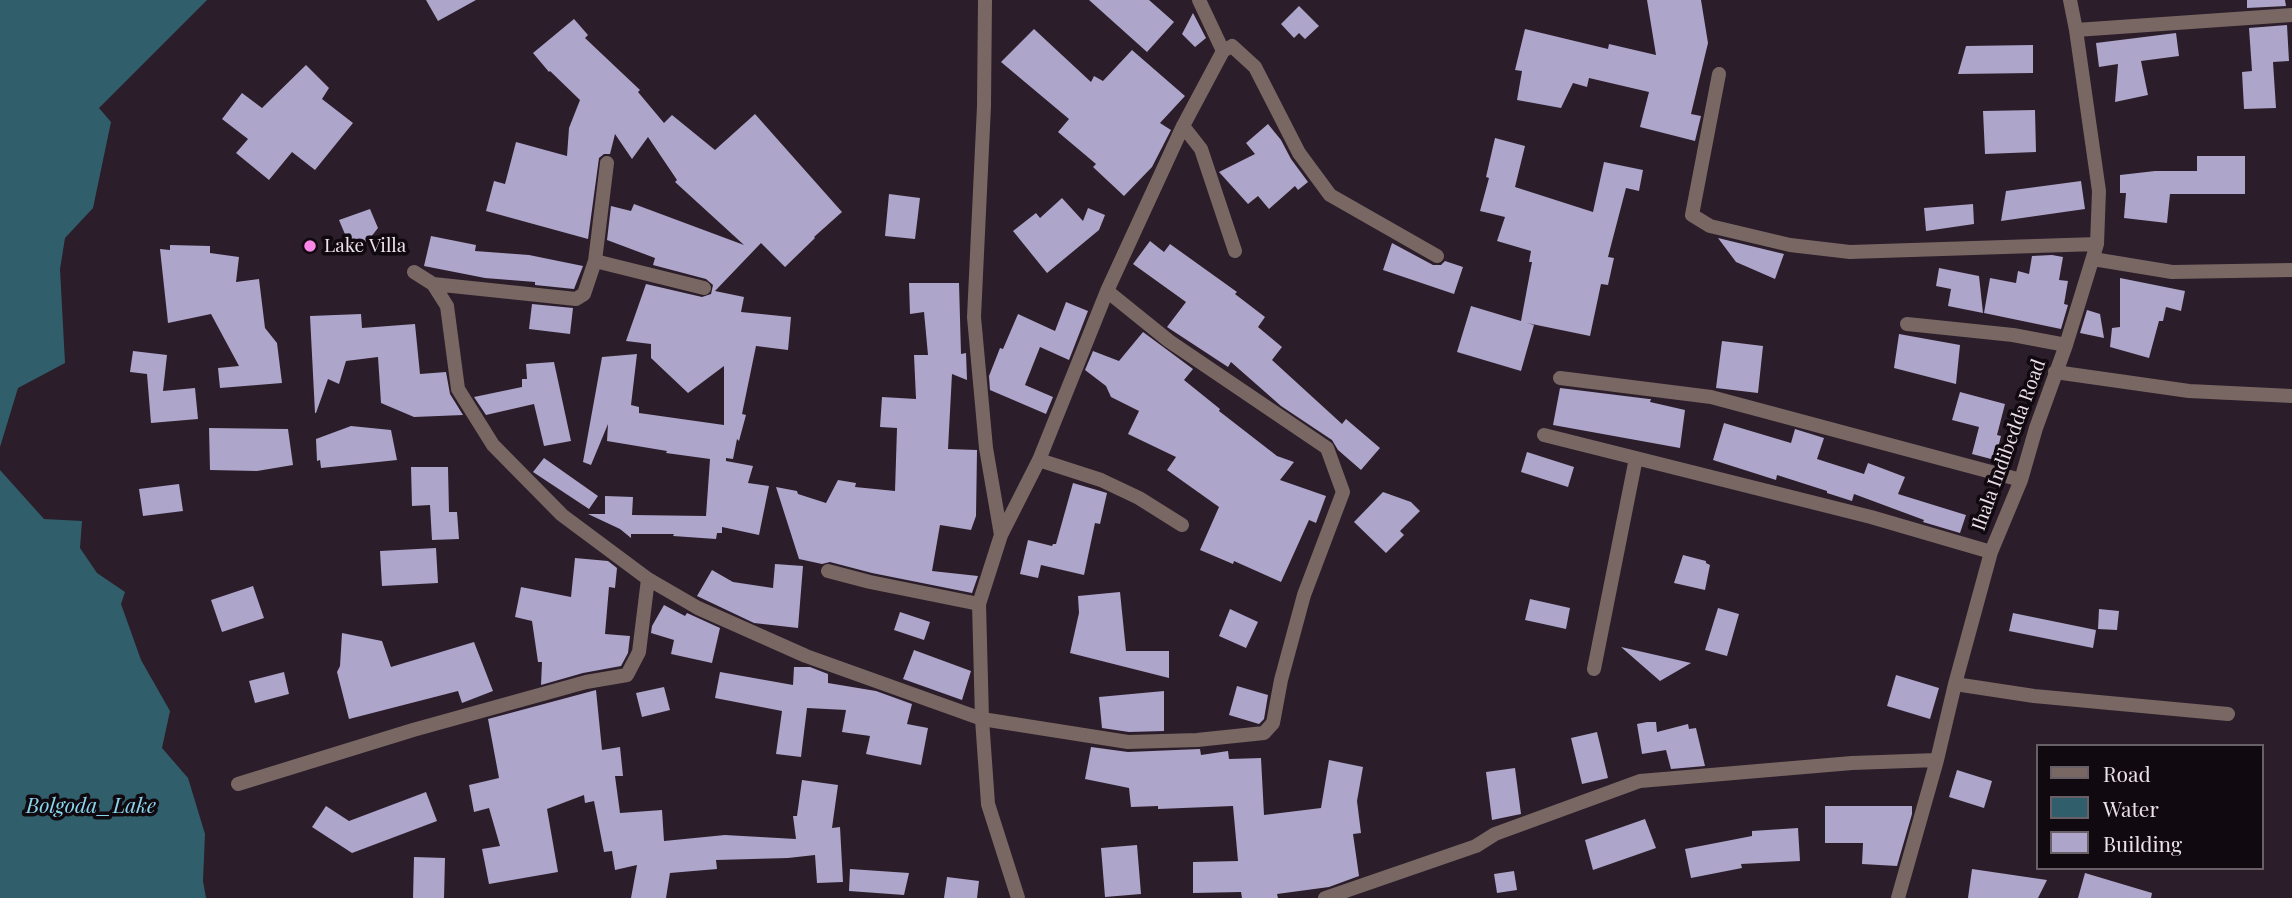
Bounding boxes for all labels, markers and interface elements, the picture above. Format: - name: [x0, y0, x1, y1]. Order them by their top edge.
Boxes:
- place label: Lake Villa: [324, 235, 406, 257]
- marker: Lake Villa: [302, 238, 318, 254]
- street label: Ihala Indibedda Road: [1967, 356, 2051, 534]
- legend: [2036, 744, 2264, 870]
- text: Road: [2103, 759, 2151, 787]
- water label: Bolgoda_Lake: [26, 793, 156, 819]
- text: Water: [2103, 794, 2159, 822]
- text: Building: [2103, 829, 2182, 857]

